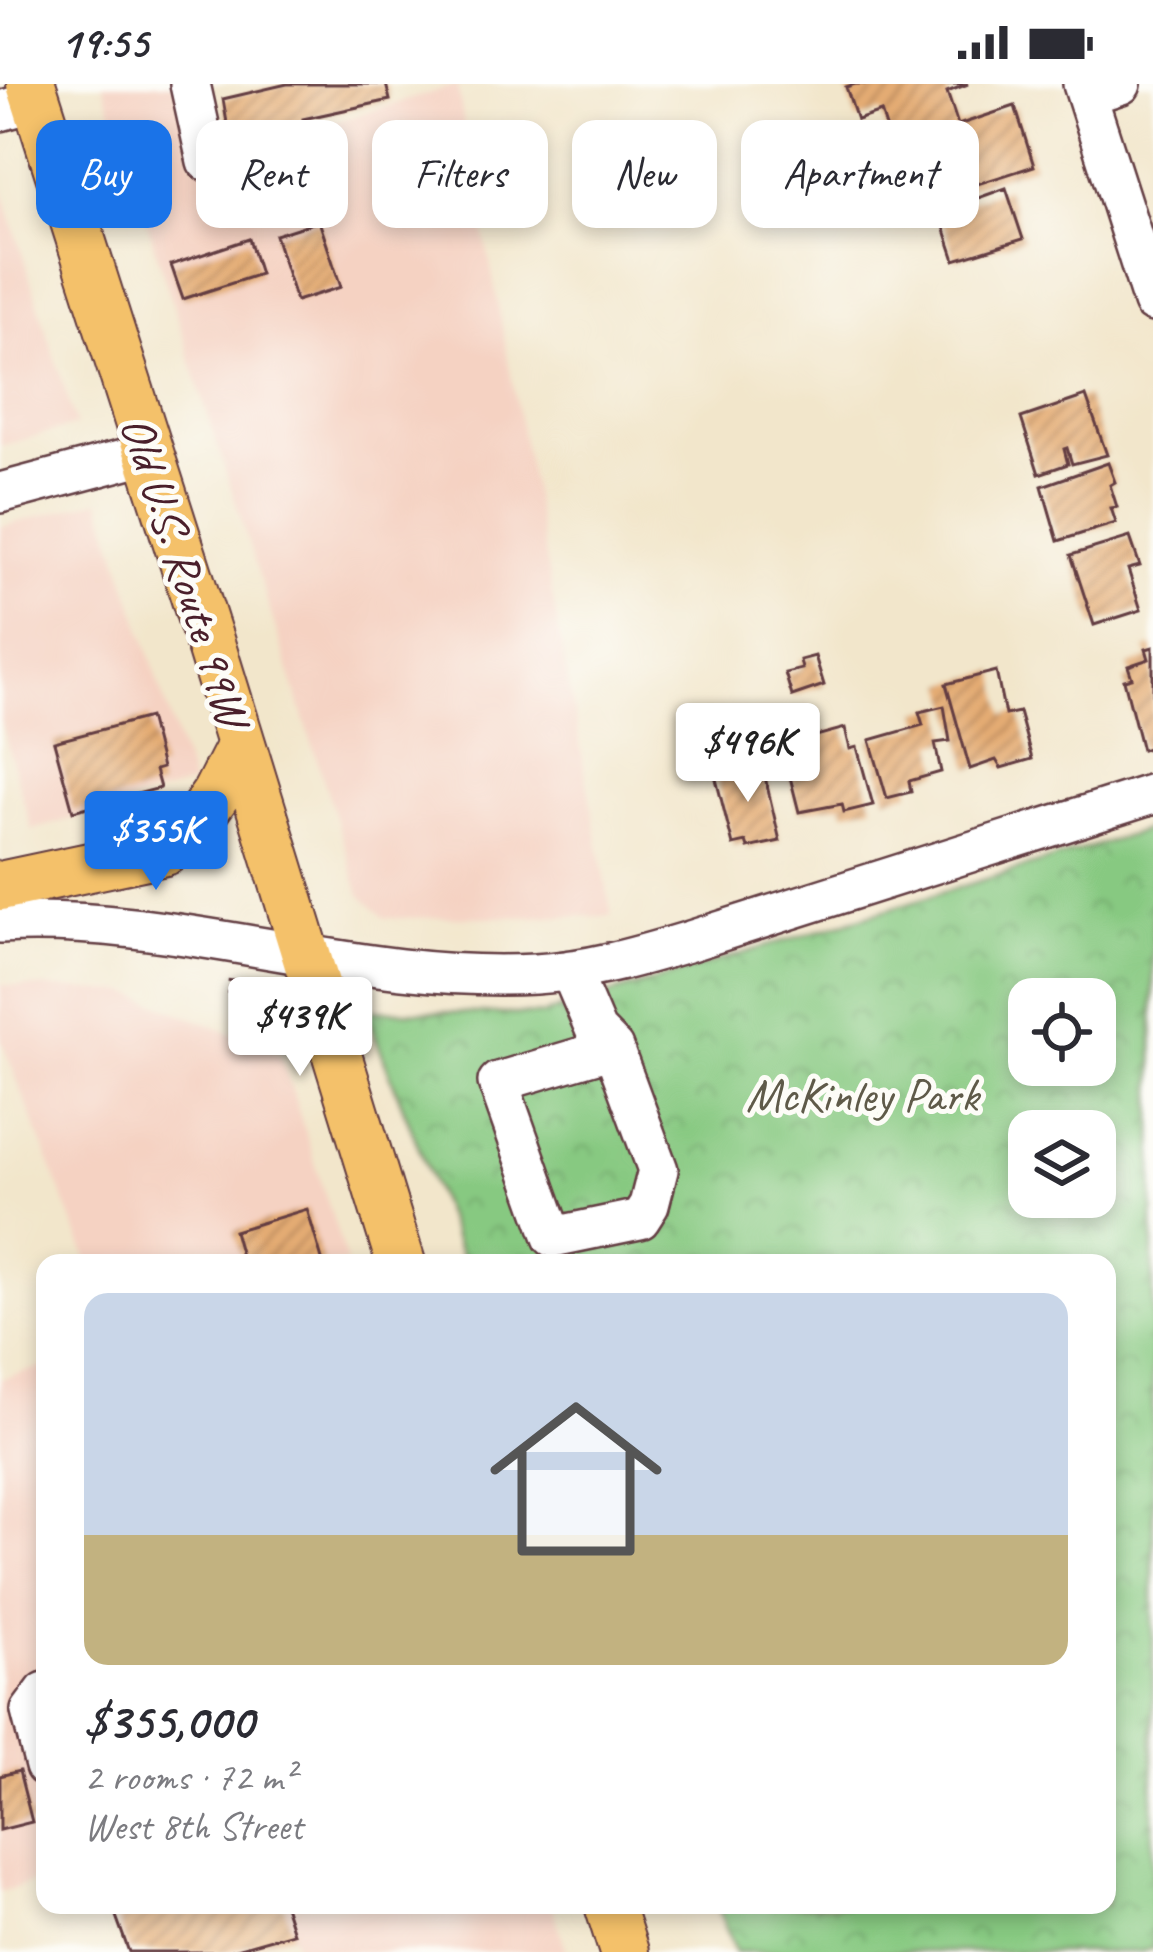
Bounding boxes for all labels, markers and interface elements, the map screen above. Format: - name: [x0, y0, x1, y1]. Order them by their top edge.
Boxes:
- text: 19:55: [60, 14, 148, 71]
- chip: Buy: [36, 120, 172, 228]
- chip: Rent: [196, 120, 348, 228]
- chip: Filters: [372, 120, 548, 228]
- chip: New: [572, 120, 717, 228]
- chip: Apartment: [741, 120, 979, 228]
- street label: Old U.S. Route 99W: [107, 408, 266, 740]
- pin: $496K: [664, 703, 832, 805]
- text: $496K: [703, 717, 793, 766]
- pin: $355K: [72, 791, 240, 893]
- text: $355K: [112, 805, 200, 854]
- pin: $439K: [216, 977, 384, 1079]
- map controls: [1008, 978, 1116, 1218]
- button: locate: [1008, 978, 1116, 1086]
- text: $439K: [255, 991, 345, 1040]
- park label: McKinley Park: [746, 1065, 982, 1125]
- button: layers: [1008, 1110, 1116, 1218]
- icon: home: [468, 1371, 684, 1587]
- text: $355,000: [84, 1689, 253, 1753]
- text: 2 rooms · 72 m²: [84, 1753, 295, 1802]
- text: West 8th Street: [84, 1802, 303, 1851]

